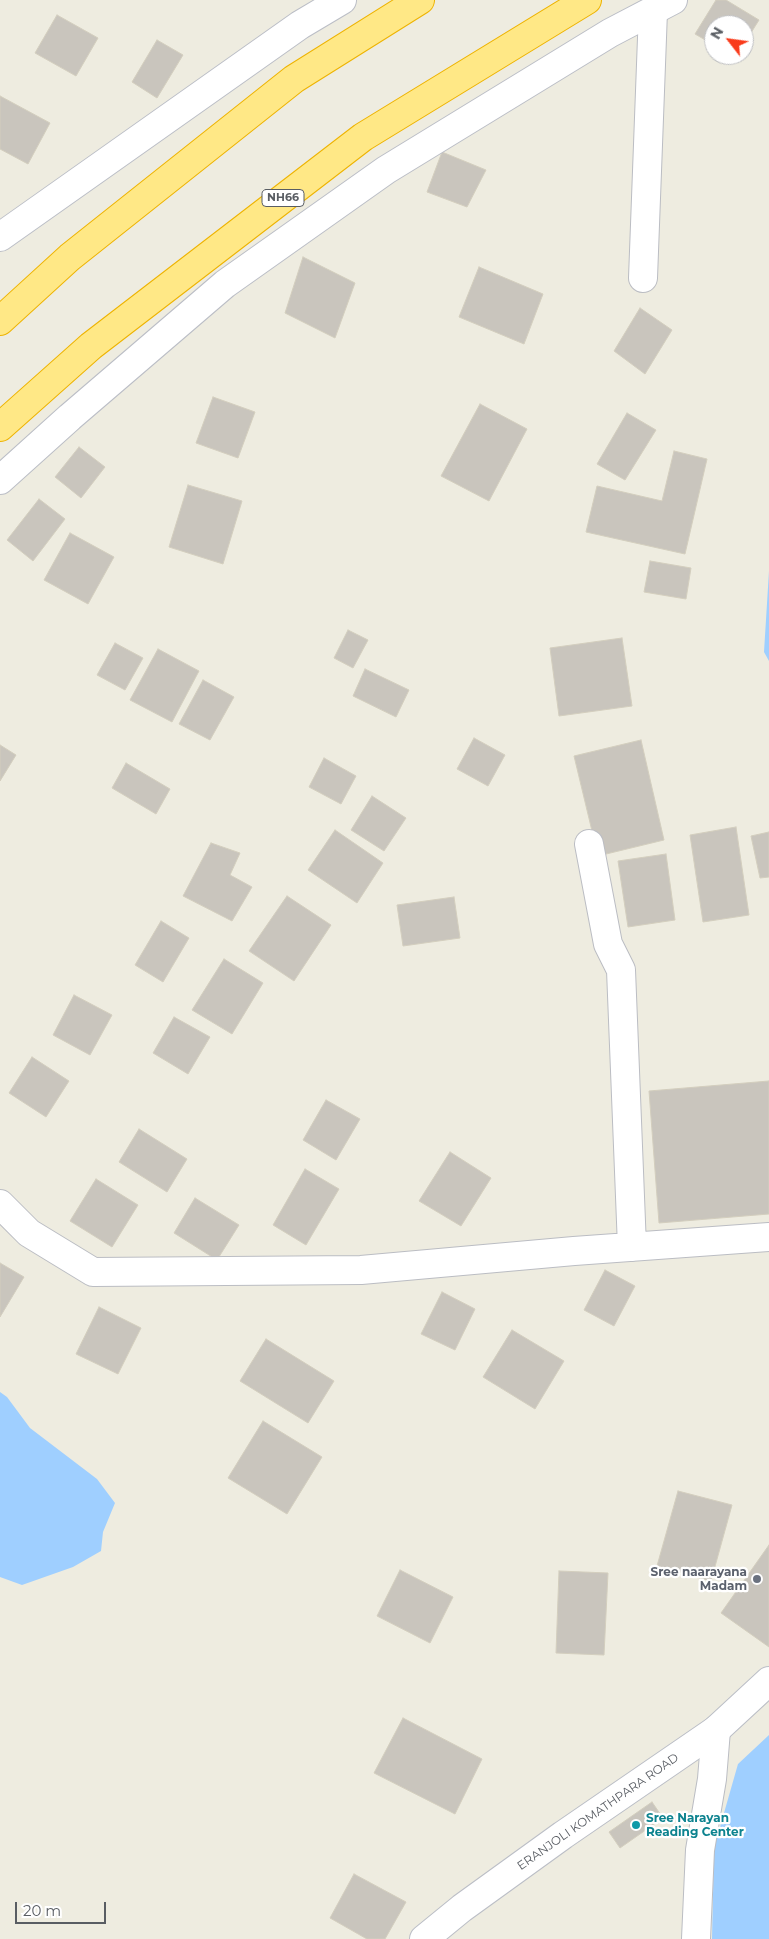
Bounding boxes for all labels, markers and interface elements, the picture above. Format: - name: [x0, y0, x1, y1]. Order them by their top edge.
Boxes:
- north arrow: [704, 15, 754, 65]
- text: N: [706, 24, 727, 42]
- road number: NH66: [262, 190, 304, 207]
- place label: Sree naarayana Madam: [651, 1565, 747, 1593]
- marker: Sree naarayana Madam: [751, 1573, 763, 1585]
- street label: ERANJOLI KOMATHPARA ROAD: [515, 1751, 681, 1873]
- place label: Sree Narayan Reading Center: [646, 1811, 744, 1839]
- marker: Sree Narayan Reading Center: [630, 1819, 642, 1831]
- scale bar: [18, 1892, 109, 1924]
- text: 20 m: [23, 1901, 61, 1920]

